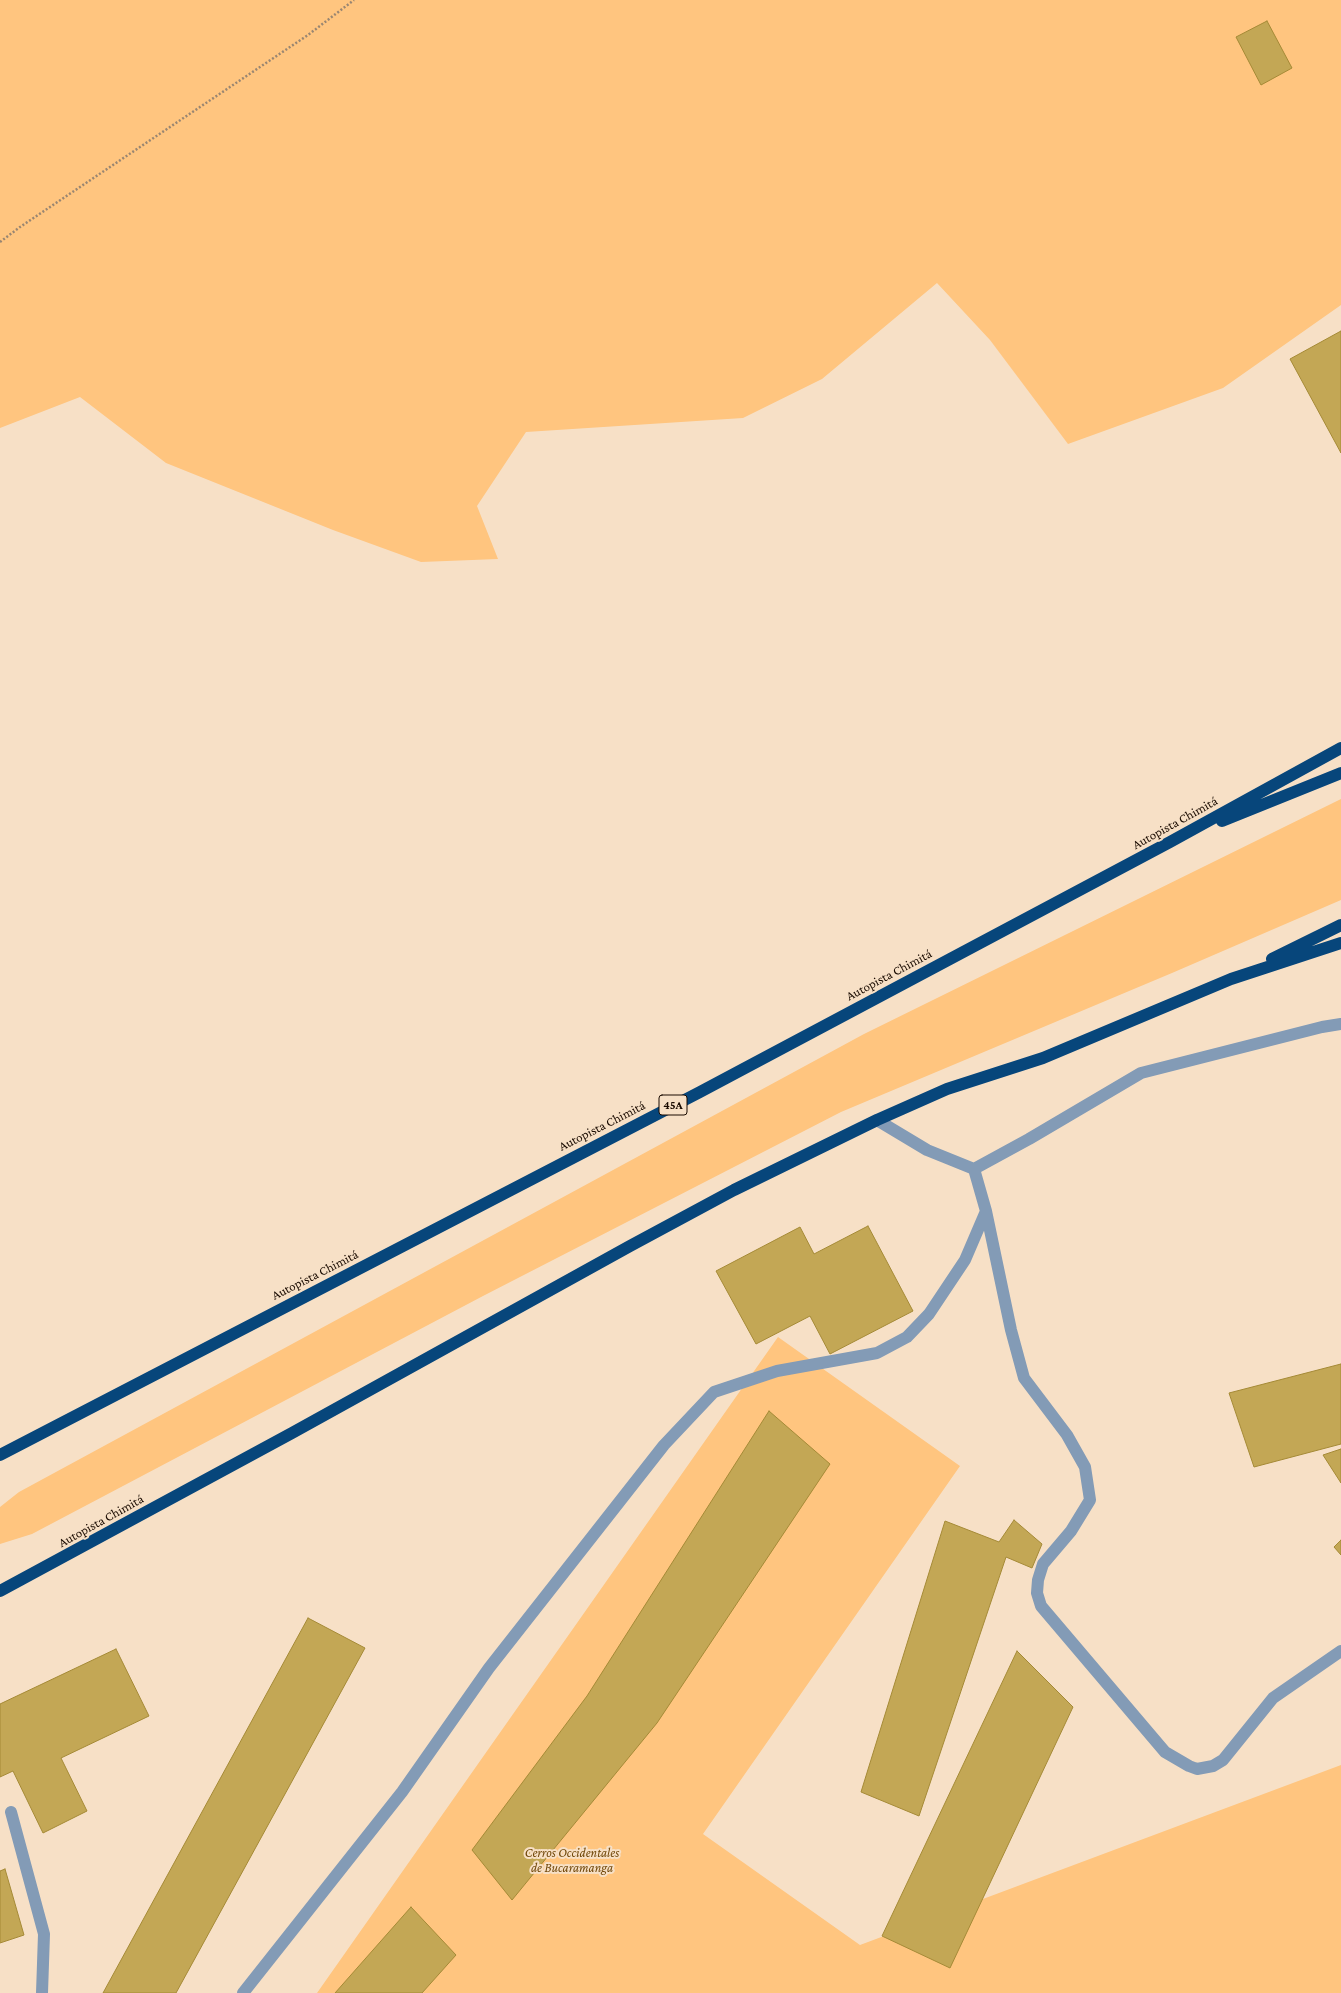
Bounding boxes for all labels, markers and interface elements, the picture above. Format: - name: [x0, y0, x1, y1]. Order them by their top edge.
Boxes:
- street label: Autopista Chimitá: [1130, 793, 1220, 853]
- street label: Autopista Chimitá: [843, 946, 935, 1004]
- road number: 45A: [659, 1095, 687, 1115]
- street label: Autopista Chimitá: [556, 1097, 648, 1155]
- street label: Autopista Chimitá: [269, 1246, 361, 1304]
- street label: Autopista Chimitá: [56, 1491, 146, 1551]
- park label: Cerros Occidentales de Bucaramanga: [525, 1845, 619, 1876]

